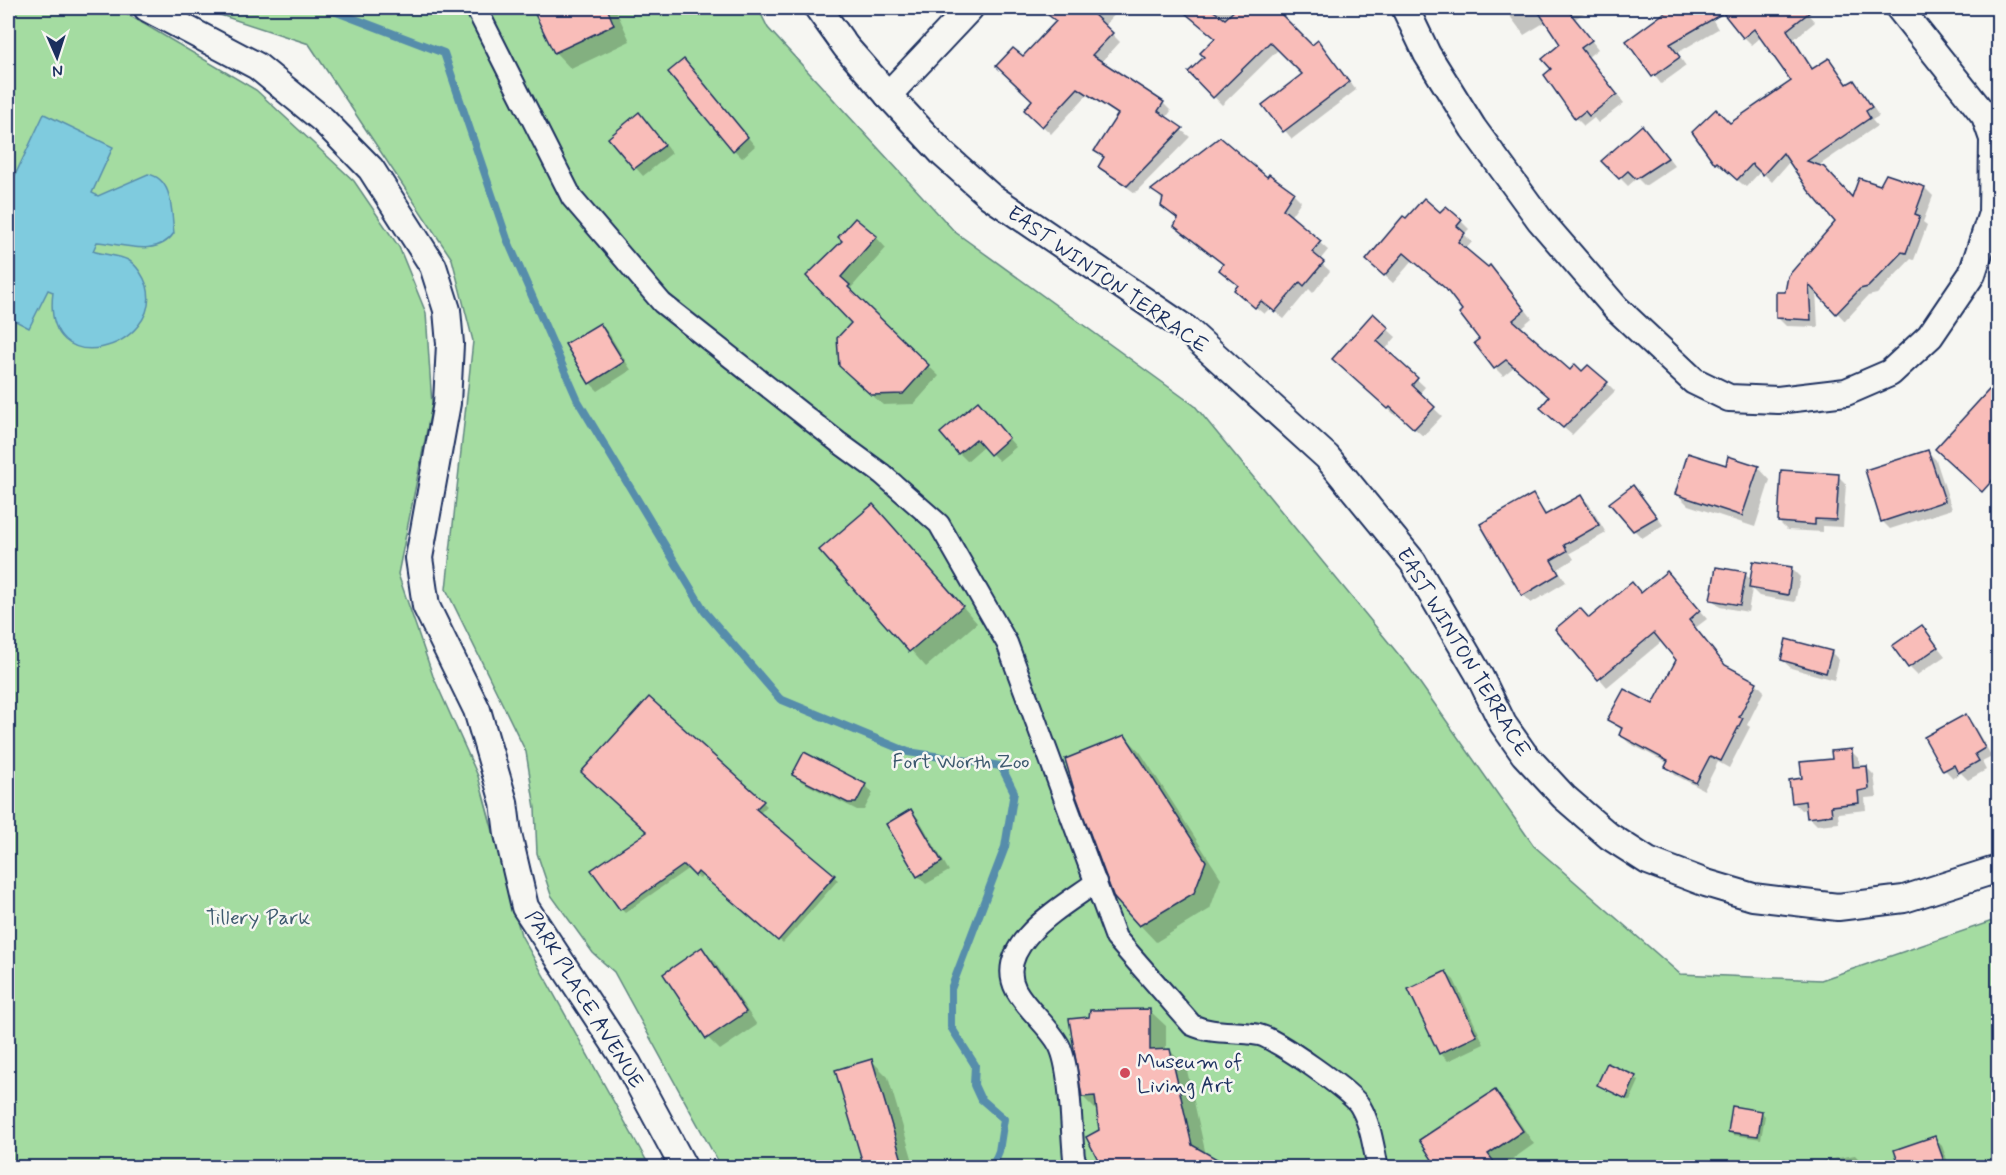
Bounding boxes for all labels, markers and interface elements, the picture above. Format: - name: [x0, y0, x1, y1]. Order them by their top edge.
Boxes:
- north arrow: [27, 27, 87, 87]
- text: N: [52, 60, 64, 81]
- street label: EAST WINTON TERRACE: [1001, 200, 1214, 360]
- street label: EAST WINTON TERRACE: [1389, 543, 1537, 762]
- park label: Fort Worth Zoo: [892, 748, 1030, 776]
- park label: Tillery Park: [206, 904, 310, 932]
- street label: PARK PLACE AVENUE: [518, 905, 650, 1094]
- place label: Museum of Living Art: [1137, 1048, 1242, 1100]
- marker: Museum of Living Art: [1118, 1066, 1132, 1080]

